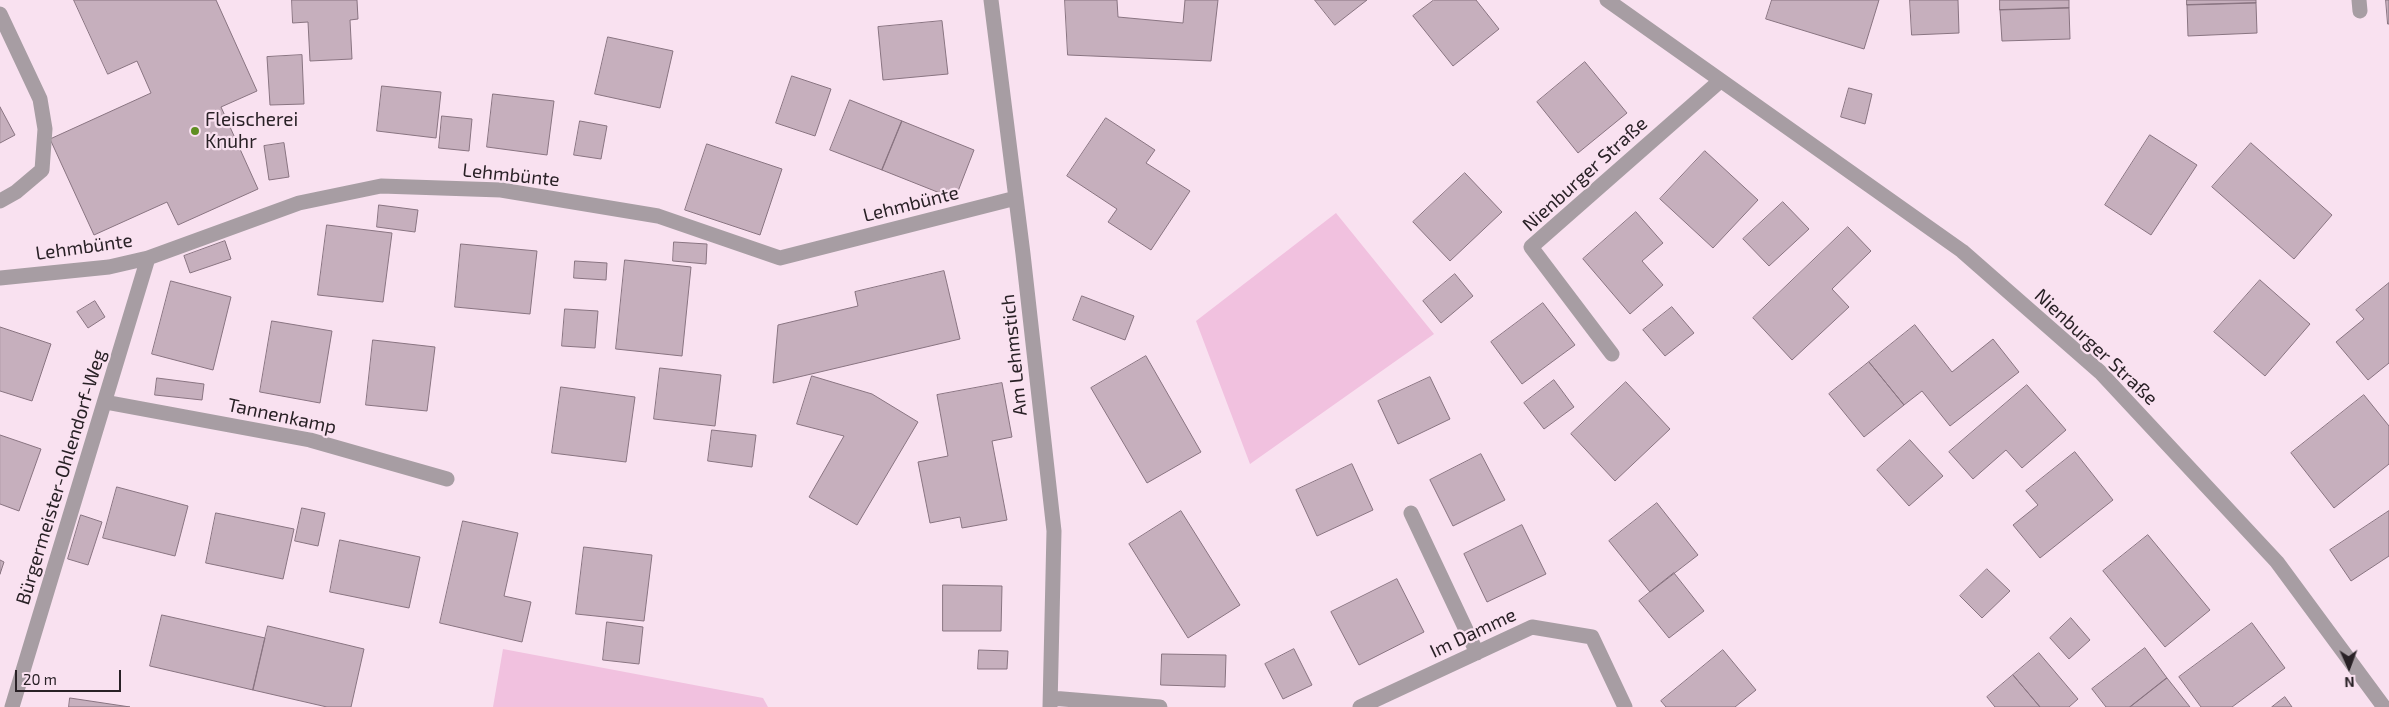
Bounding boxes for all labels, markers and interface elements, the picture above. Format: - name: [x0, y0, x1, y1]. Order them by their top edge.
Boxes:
- place label: Fleischerei Knuhr: [205, 109, 298, 153]
- street label: Nienburger Straße: [1518, 112, 1652, 236]
- marker: Fleischerei Knuhr: [189, 125, 201, 137]
- street label: Lehmbünte: [461, 159, 561, 191]
- street label: Lehmbünte: [861, 181, 961, 227]
- street label: Lehmbünte: [34, 229, 134, 265]
- street label: Nienburger Straße: [2030, 284, 2162, 410]
- street label: Am Lehmstich: [996, 293, 1032, 417]
- street label: Bürgermeister-Ohlendorf-Weg: [11, 347, 111, 607]
- street label: Tannenkamp: [225, 393, 339, 439]
- street label: Im Damme: [1426, 603, 1520, 663]
- north arrow: [2324, 642, 2374, 692]
- scale bar: [18, 660, 124, 692]
- text: 20 m: [23, 670, 57, 688]
- text: N: [2344, 674, 2355, 691]

